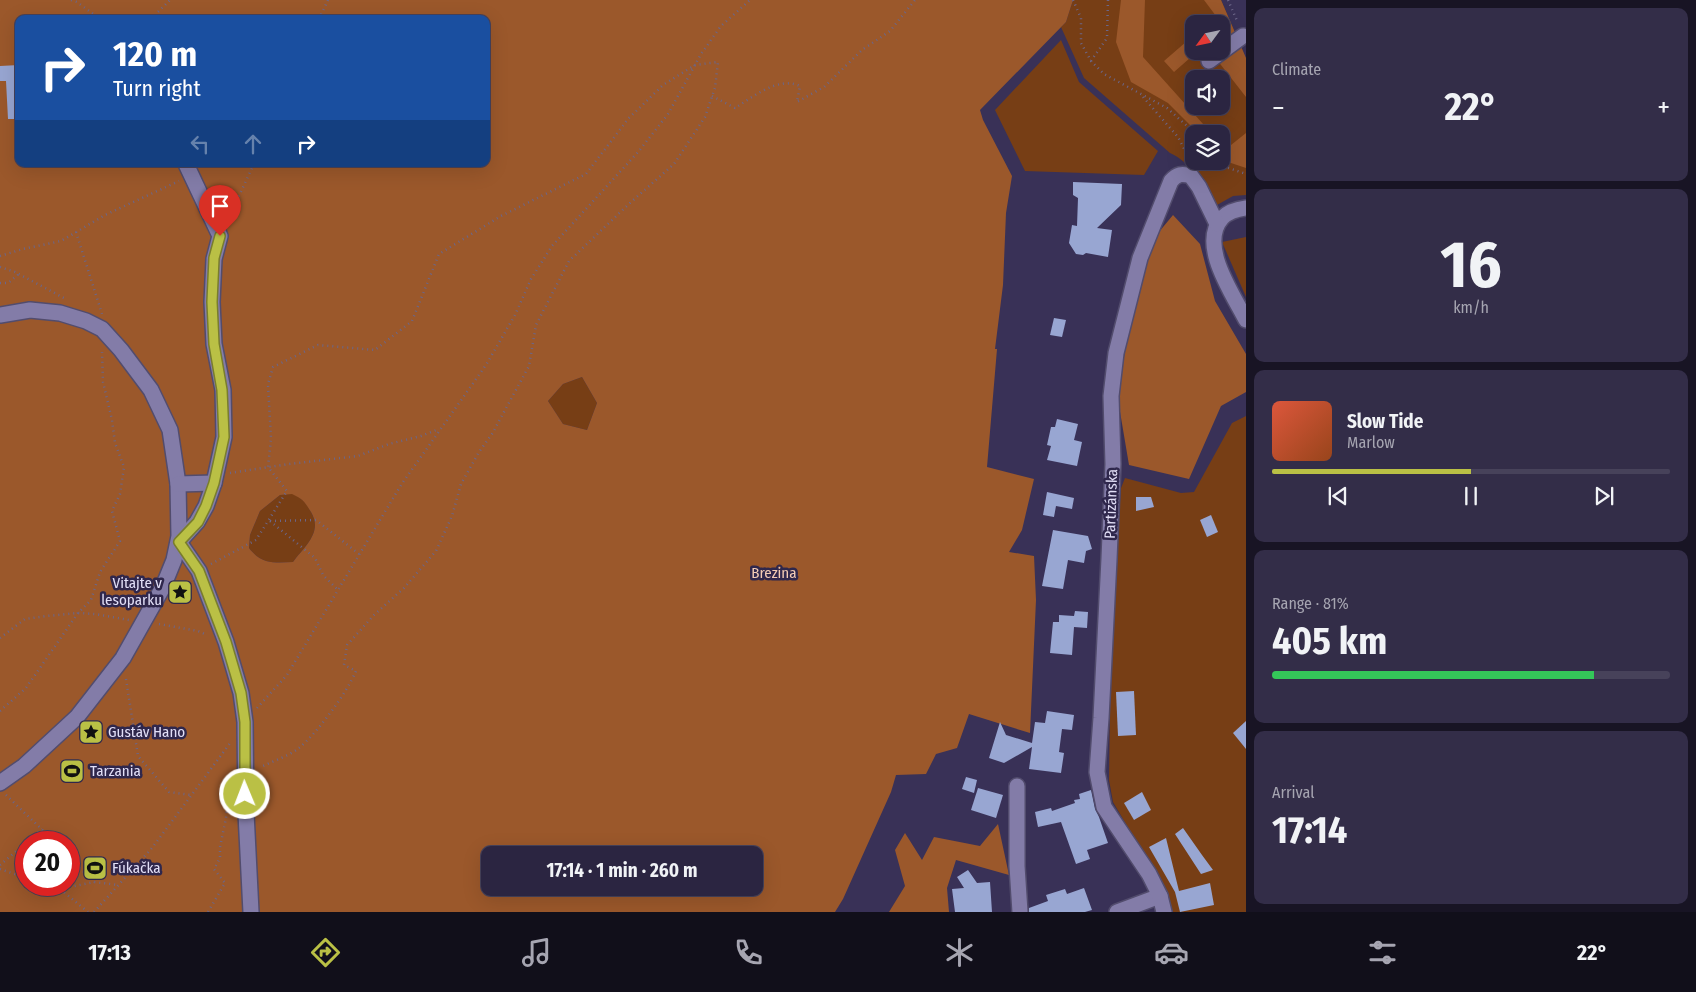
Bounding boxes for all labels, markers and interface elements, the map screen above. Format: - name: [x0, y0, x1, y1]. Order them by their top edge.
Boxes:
- north arrow: [1185, 15, 1230, 60]
- map controls: [1185, 15, 1230, 170]
- text: 120 m: [113, 33, 197, 75]
- icon: right: [30, 35, 95, 100]
- text: Climate: [1272, 60, 1321, 79]
- button: sound: [1185, 70, 1230, 115]
- text: Turn right: [113, 75, 201, 102]
- text: 22°: [1444, 84, 1497, 130]
- text: −: [1272, 91, 1285, 124]
- text: +: [1657, 91, 1670, 124]
- button: layers: [1185, 125, 1230, 170]
- icon: left: [186, 130, 214, 158]
- icon: ahead: [239, 130, 267, 158]
- icon: right: [292, 130, 320, 158]
- pin: [199, 185, 241, 236]
- icon: arrive: [206, 192, 234, 220]
- text: 16: [1440, 226, 1502, 304]
- text: km/h: [1453, 298, 1489, 317]
- text: Slow Tide: [1347, 410, 1423, 433]
- text: Marlow: [1347, 433, 1395, 452]
- street label: Partizánska: [1101, 469, 1121, 539]
- icon: previous: [1324, 482, 1352, 510]
- icon: pause: [1457, 482, 1485, 510]
- icon: next: [1590, 482, 1618, 510]
- park label: Brezina: [751, 564, 797, 582]
- place label: Vitajte v lesoparku: [101, 574, 162, 609]
- place icon: Vitajte v lesoparku: [167, 579, 193, 605]
- text: Range · 81%: [1272, 594, 1349, 613]
- text: 405 km: [1272, 618, 1387, 664]
- place icon: Gustáv Hano: [78, 719, 104, 745]
- place label: Gustáv Hano: [108, 723, 185, 741]
- sports icon: Tarzania: [59, 758, 85, 784]
- place label: Tarzania: [90, 762, 141, 780]
- position arrow: [218, 767, 270, 819]
- text: Arrival: [1272, 783, 1314, 802]
- text: 17:14: [1272, 807, 1347, 853]
- speed limit sign: 20: [15, 831, 80, 896]
- sports icon: Fúkačka: [82, 855, 108, 881]
- place label: Fúkačka: [112, 859, 161, 877]
- text: 17:14 · 1 min · 260 m: [546, 859, 698, 882]
- icon: directions: [308, 935, 343, 970]
- icon: music: [519, 935, 554, 970]
- icon: phone: [731, 935, 766, 970]
- icon: climate: [942, 935, 977, 970]
- icon: car: [1154, 935, 1189, 970]
- icon: filters: [1365, 935, 1400, 970]
- text: 17:13: [88, 939, 131, 966]
- text: 22°: [1577, 939, 1608, 966]

